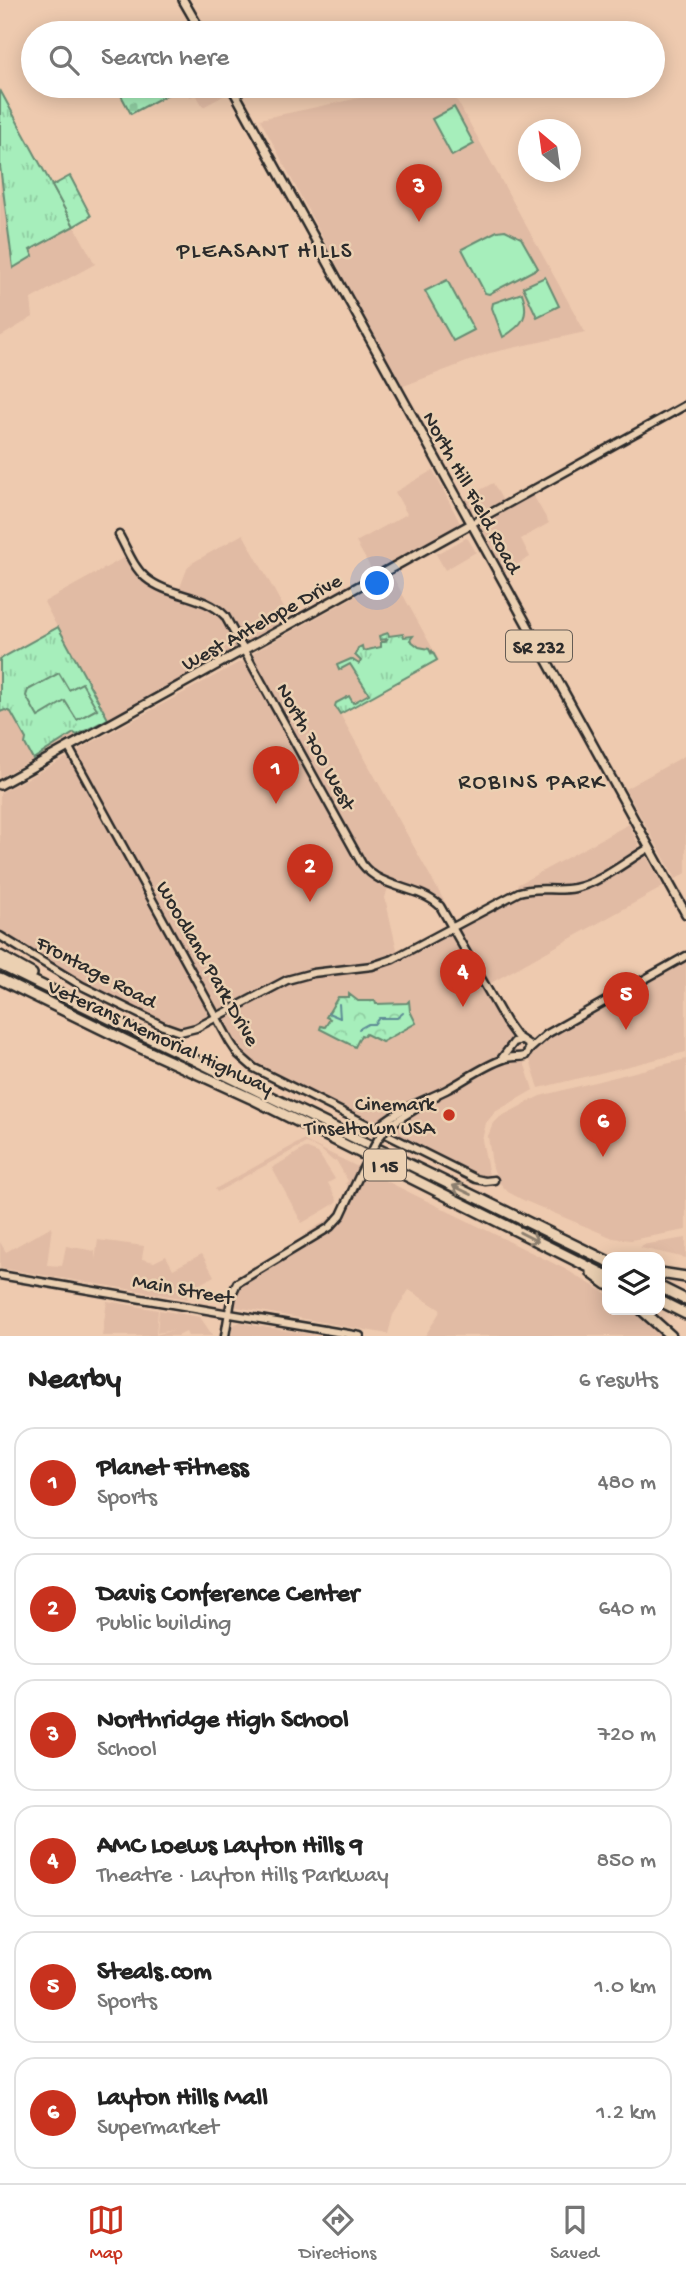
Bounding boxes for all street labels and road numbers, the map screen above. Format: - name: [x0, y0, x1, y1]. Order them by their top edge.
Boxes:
- street label: North Hill Field Road: [415, 408, 526, 581]
- street label: West Antelope Drive: [178, 569, 348, 678]
- road number: SR 232: [506, 631, 572, 662]
- street label: North 700 West: [269, 680, 360, 818]
- street label: Woodland Park Drive: [149, 878, 264, 1053]
- street label: Frontage Road: [30, 931, 161, 1017]
- street label: Veterans Memorial Highway: [42, 975, 276, 1103]
- road number: I 15: [364, 1149, 406, 1180]
- street label: Main Street: [130, 1270, 237, 1313]

